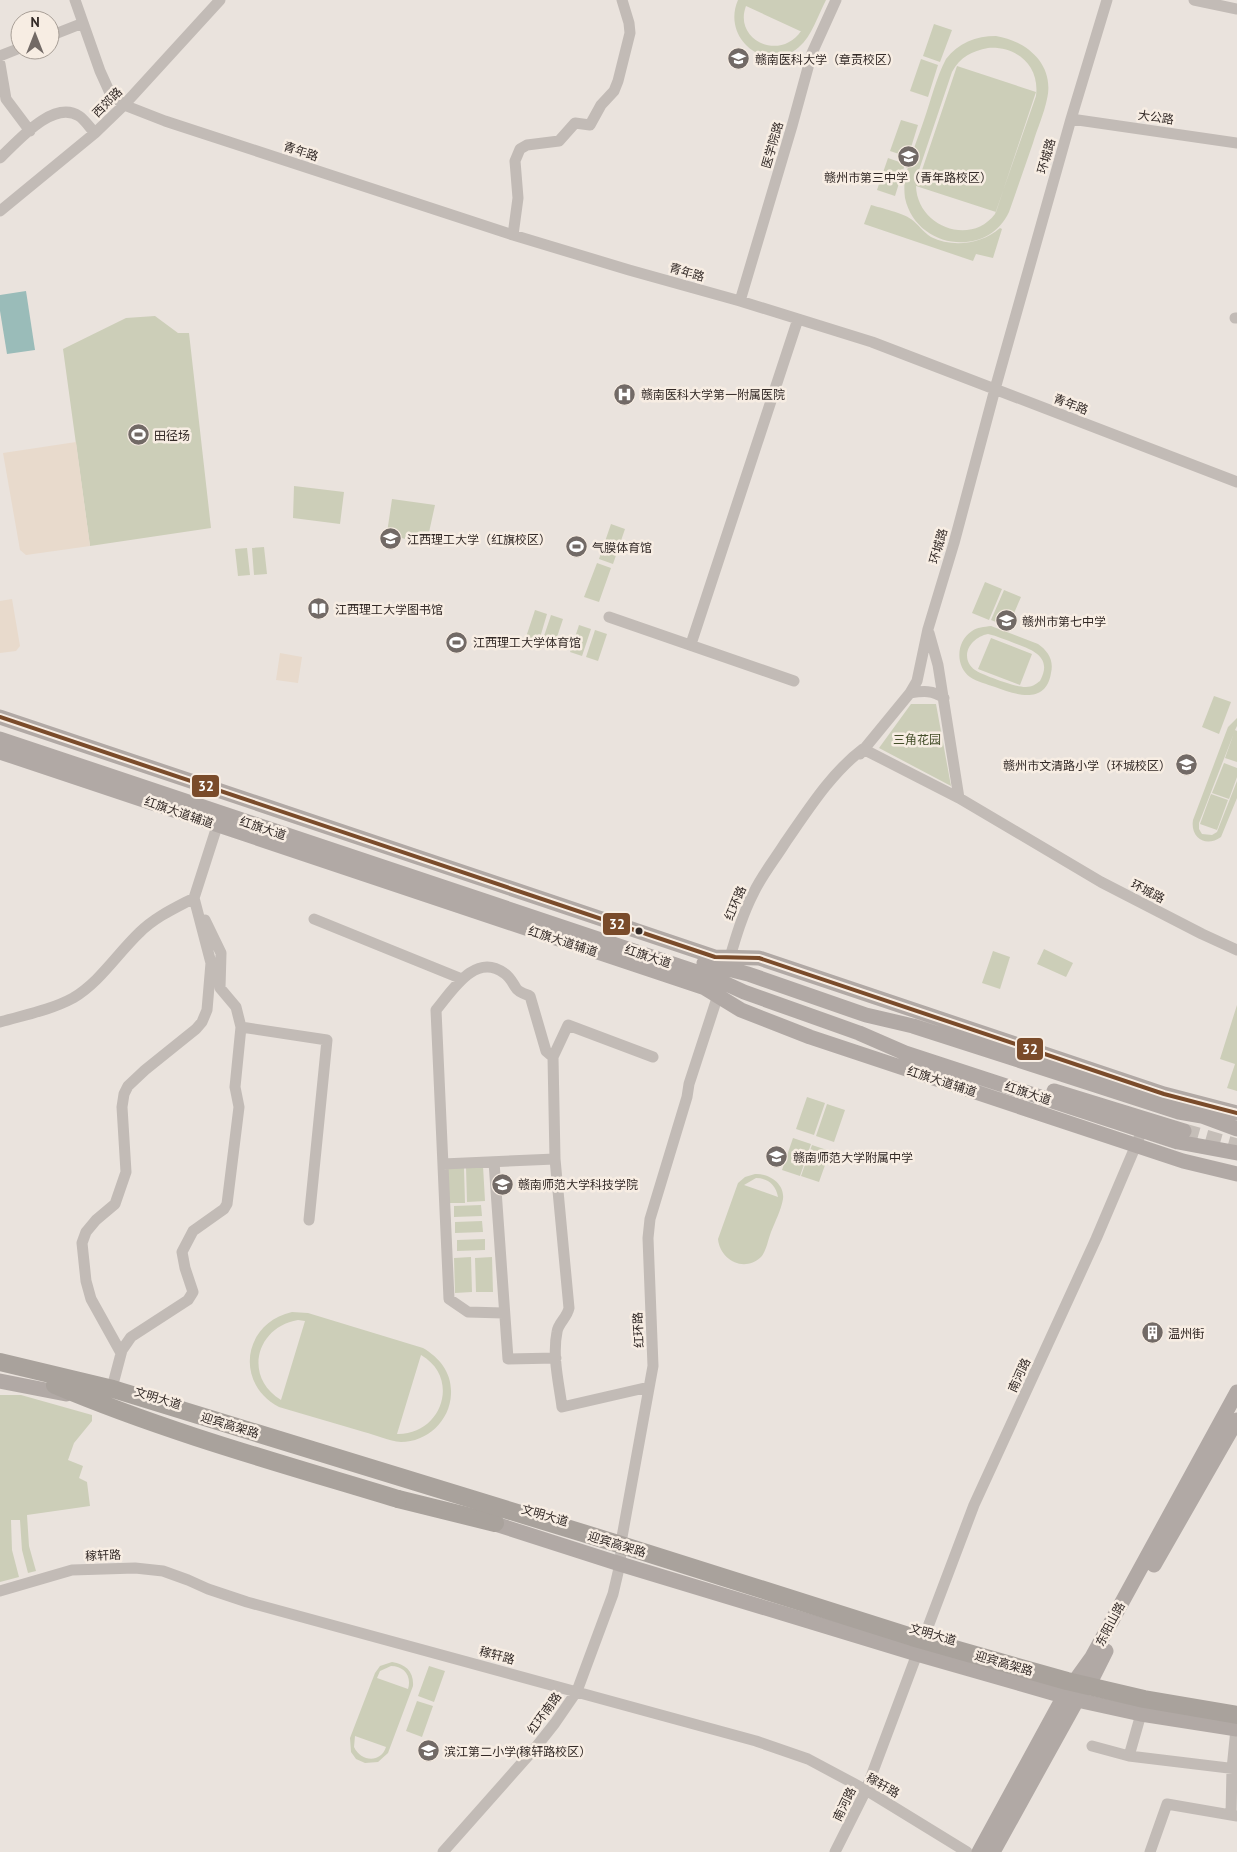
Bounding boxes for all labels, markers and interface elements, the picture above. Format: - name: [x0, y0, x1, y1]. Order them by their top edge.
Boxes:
- north arrow: [10, 10, 60, 60]
- text: N: [30, 13, 40, 31]
- school or university icon: 赣南医科大学（章贡校区）: [727, 47, 751, 71]
- place label: 赣南医科大学（章贡校区）: [755, 52, 899, 67]
- street label: 西郊路: [89, 84, 125, 120]
- street label: 大公路: [1137, 107, 1175, 127]
- street label: 医学院路: [758, 120, 786, 170]
- street label: 环城路: [1034, 137, 1058, 175]
- street label: 青年路: [282, 138, 320, 164]
- school or university icon: 赣州市第三中学（青年路校区）: [896, 144, 920, 168]
- place label: 赣州市第三中学（青年路校区）: [824, 170, 992, 185]
- street label: 青年路: [668, 260, 706, 284]
- hospital icon: 赣南医科大学第一附属医院: [613, 382, 637, 406]
- place label: 赣南医科大学第一附属医院: [641, 387, 785, 402]
- street label: 青年路: [1052, 391, 1090, 417]
- sports icon: 田径场: [126, 423, 150, 447]
- place label: 田径场: [154, 428, 190, 443]
- school or university icon: 江西理工大学（红旗校区）: [379, 527, 403, 551]
- street label: 环城路: [926, 527, 950, 565]
- place label: 江西理工大学（红旗校区）: [407, 532, 551, 547]
- sports icon: 气膜体育馆: [564, 535, 588, 559]
- place label: 气膜体育馆: [592, 540, 652, 555]
- library icon: 江西理工大学图书馆: [307, 597, 331, 621]
- place label: 江西理工大学图书馆: [335, 602, 443, 617]
- school or university icon: 赣州市第七中学: [994, 609, 1018, 633]
- place label: 赣州市第七中学: [1022, 614, 1106, 629]
- sports icon: 江西理工大学体育馆: [445, 630, 469, 654]
- place label: 江西理工大学体育馆: [473, 635, 581, 650]
- park label: 三角花园: [893, 732, 941, 747]
- school or university icon: 赣州市文清路小学（环城校区）: [1175, 753, 1199, 777]
- place label: 赣州市文清路小学（环城校区）: [1003, 758, 1171, 773]
- line badge: 32: [191, 774, 220, 798]
- text: 32: [198, 777, 214, 795]
- street label: 红旗大道辅道: [143, 793, 215, 831]
- street label: 红旗大道: [238, 813, 288, 843]
- street label: 环城路: [1129, 876, 1167, 906]
- street label: 红环路: [721, 883, 749, 923]
- line badge: 32: [602, 912, 631, 936]
- text: 32: [609, 915, 625, 933]
- street label: 红旗大道辅道: [526, 923, 600, 959]
- unlabelled marker: [634, 926, 644, 936]
- street label: 红旗大道: [623, 941, 673, 971]
- line badge: 32: [1016, 1037, 1044, 1061]
- text: 32: [1022, 1040, 1038, 1058]
- street label: 红旗大道辅道: [905, 1063, 979, 1099]
- street label: 红旗大道: [1003, 1078, 1053, 1108]
- school or university icon: 赣南师范大学附属中学: [765, 1145, 789, 1169]
- place label: 赣南师范大学附属中学: [793, 1150, 913, 1165]
- school or university icon: 赣南师范大学科技学院: [490, 1172, 514, 1196]
- place label: 赣南师范大学科技学院: [518, 1177, 638, 1192]
- street label: 红环路: [630, 1312, 646, 1348]
- building icon: 温州街: [1140, 1321, 1164, 1345]
- place label: 温州街: [1168, 1326, 1204, 1341]
- street label: 南河路: [1005, 1356, 1033, 1394]
- street label: 文明大道: [133, 1384, 183, 1412]
- street label: 迎宾高架路: [199, 1409, 261, 1441]
- street label: 文明大道: [520, 1501, 570, 1529]
- street label: 迎宾高架路: [586, 1528, 648, 1560]
- street label: 稼轩路: [85, 1547, 121, 1563]
- street label: 东阳山路: [1092, 1599, 1128, 1649]
- street label: 文明大道: [908, 1620, 958, 1648]
- street label: 稼轩路: [478, 1643, 516, 1667]
- street label: 迎宾高架路: [973, 1648, 1035, 1678]
- street label: 红环南路: [524, 1689, 564, 1737]
- school or university icon: 滨江第二小学(稼轩路校区）: [416, 1739, 440, 1763]
- place label: 滨江第二小学(稼轩路校区）: [444, 1744, 591, 1759]
- street label: 稼轩路: [864, 1770, 902, 1800]
- street label: 南河路: [829, 1785, 859, 1823]

